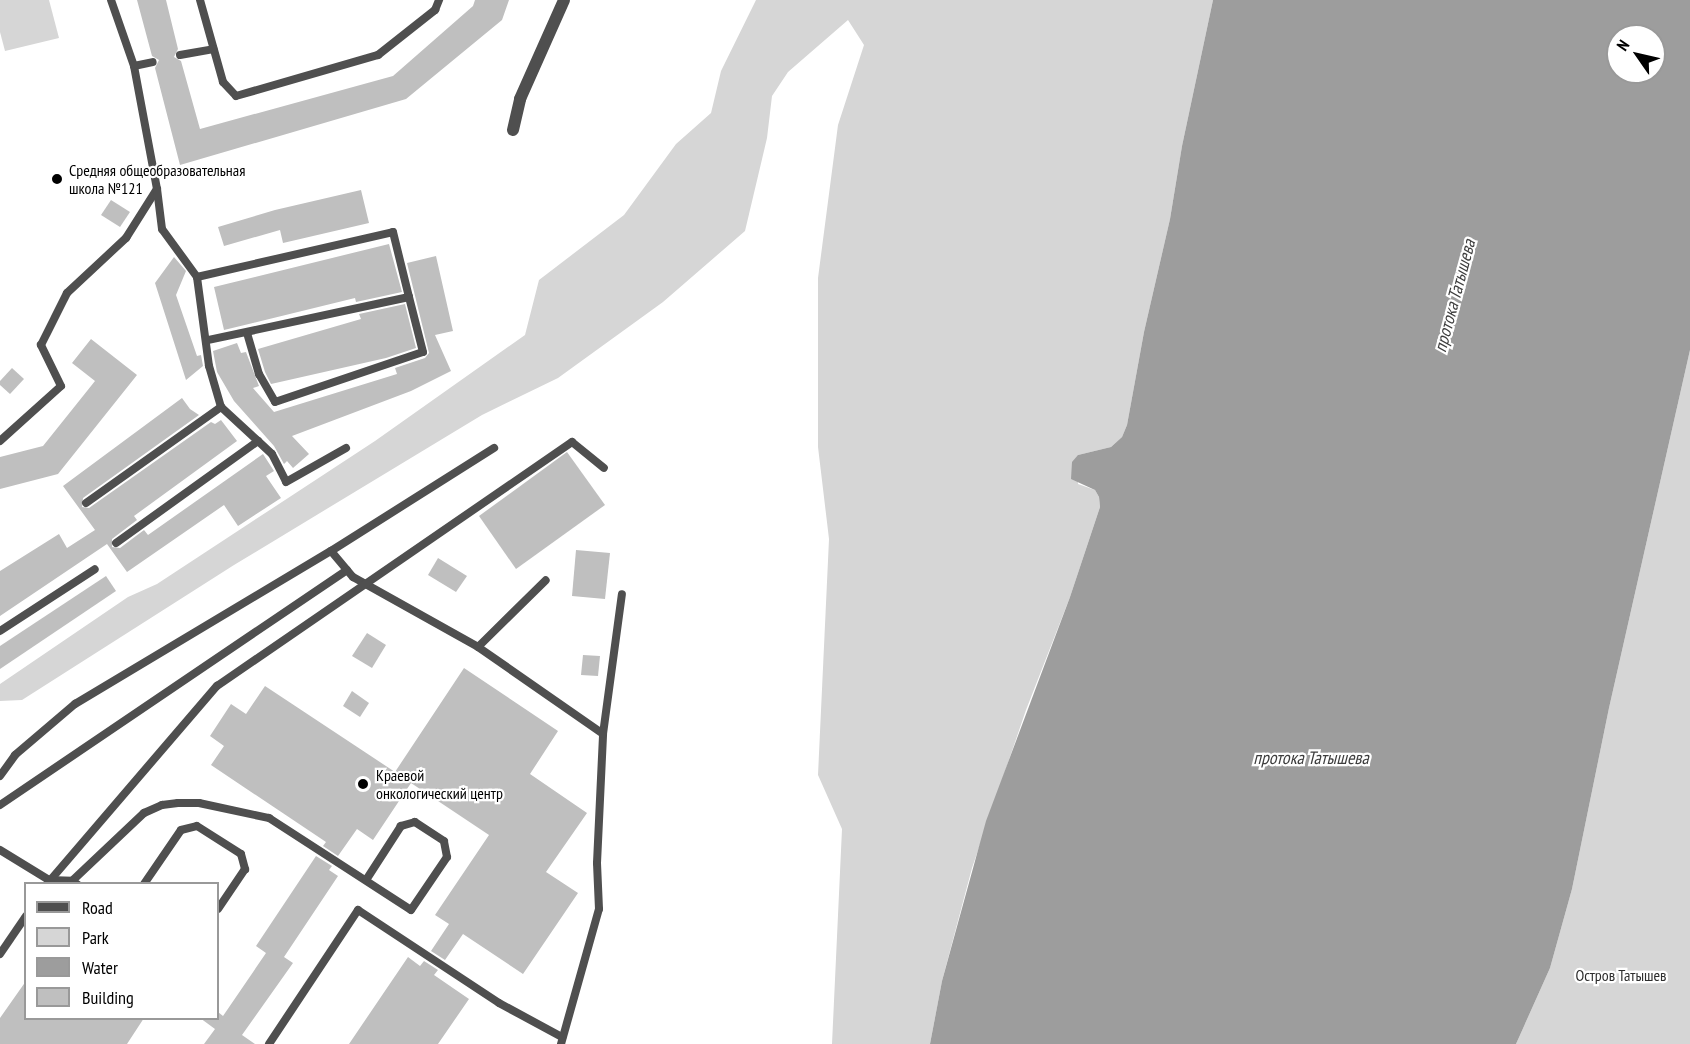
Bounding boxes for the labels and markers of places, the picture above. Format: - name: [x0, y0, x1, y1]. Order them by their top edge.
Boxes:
- place label: Средняя общеобразовательная школа №121: [69, 160, 245, 198]
- marker: Средняя общеобразовательная школа №121: [50, 172, 64, 186]
- place label: Краевой онкологический центр: [376, 765, 503, 803]
- marker: Краевой онкологический центр: [354, 775, 372, 793]

